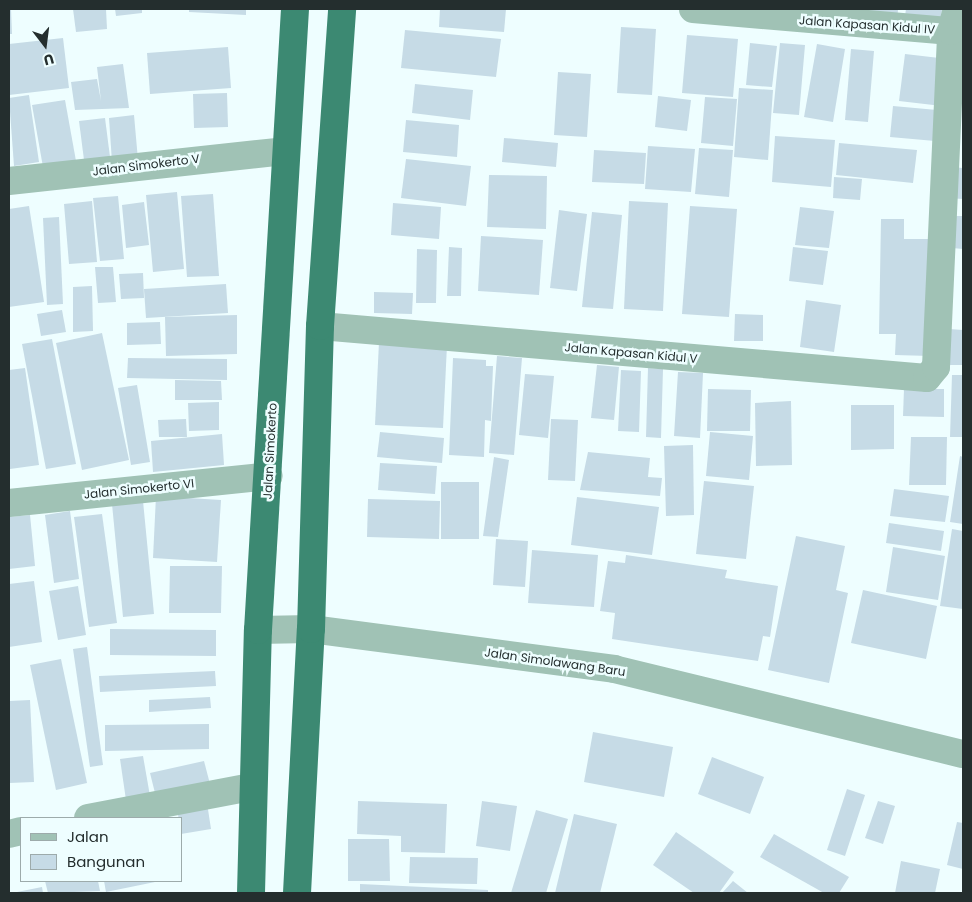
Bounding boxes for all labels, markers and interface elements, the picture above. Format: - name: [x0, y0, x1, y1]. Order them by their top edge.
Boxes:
- street label: Jalan Kapasan Kidul IV: [798, 13, 936, 37]
- north arrow: [20, 20, 70, 70]
- text: U: [42, 49, 56, 70]
- street label: Jalan Simokerto V: [92, 151, 200, 179]
- street label: Jalan Kapasan Kidul V: [564, 340, 698, 366]
- street label: Jalan Simokerto: [260, 402, 280, 500]
- street label: Jalan Simokerto VI: [83, 476, 195, 502]
- street label: Jalan Simolawang Baru: [484, 645, 626, 679]
- legend: [20, 817, 182, 882]
- text: Jalan: [67, 826, 109, 847]
- text: Bangunan: [67, 851, 145, 872]

